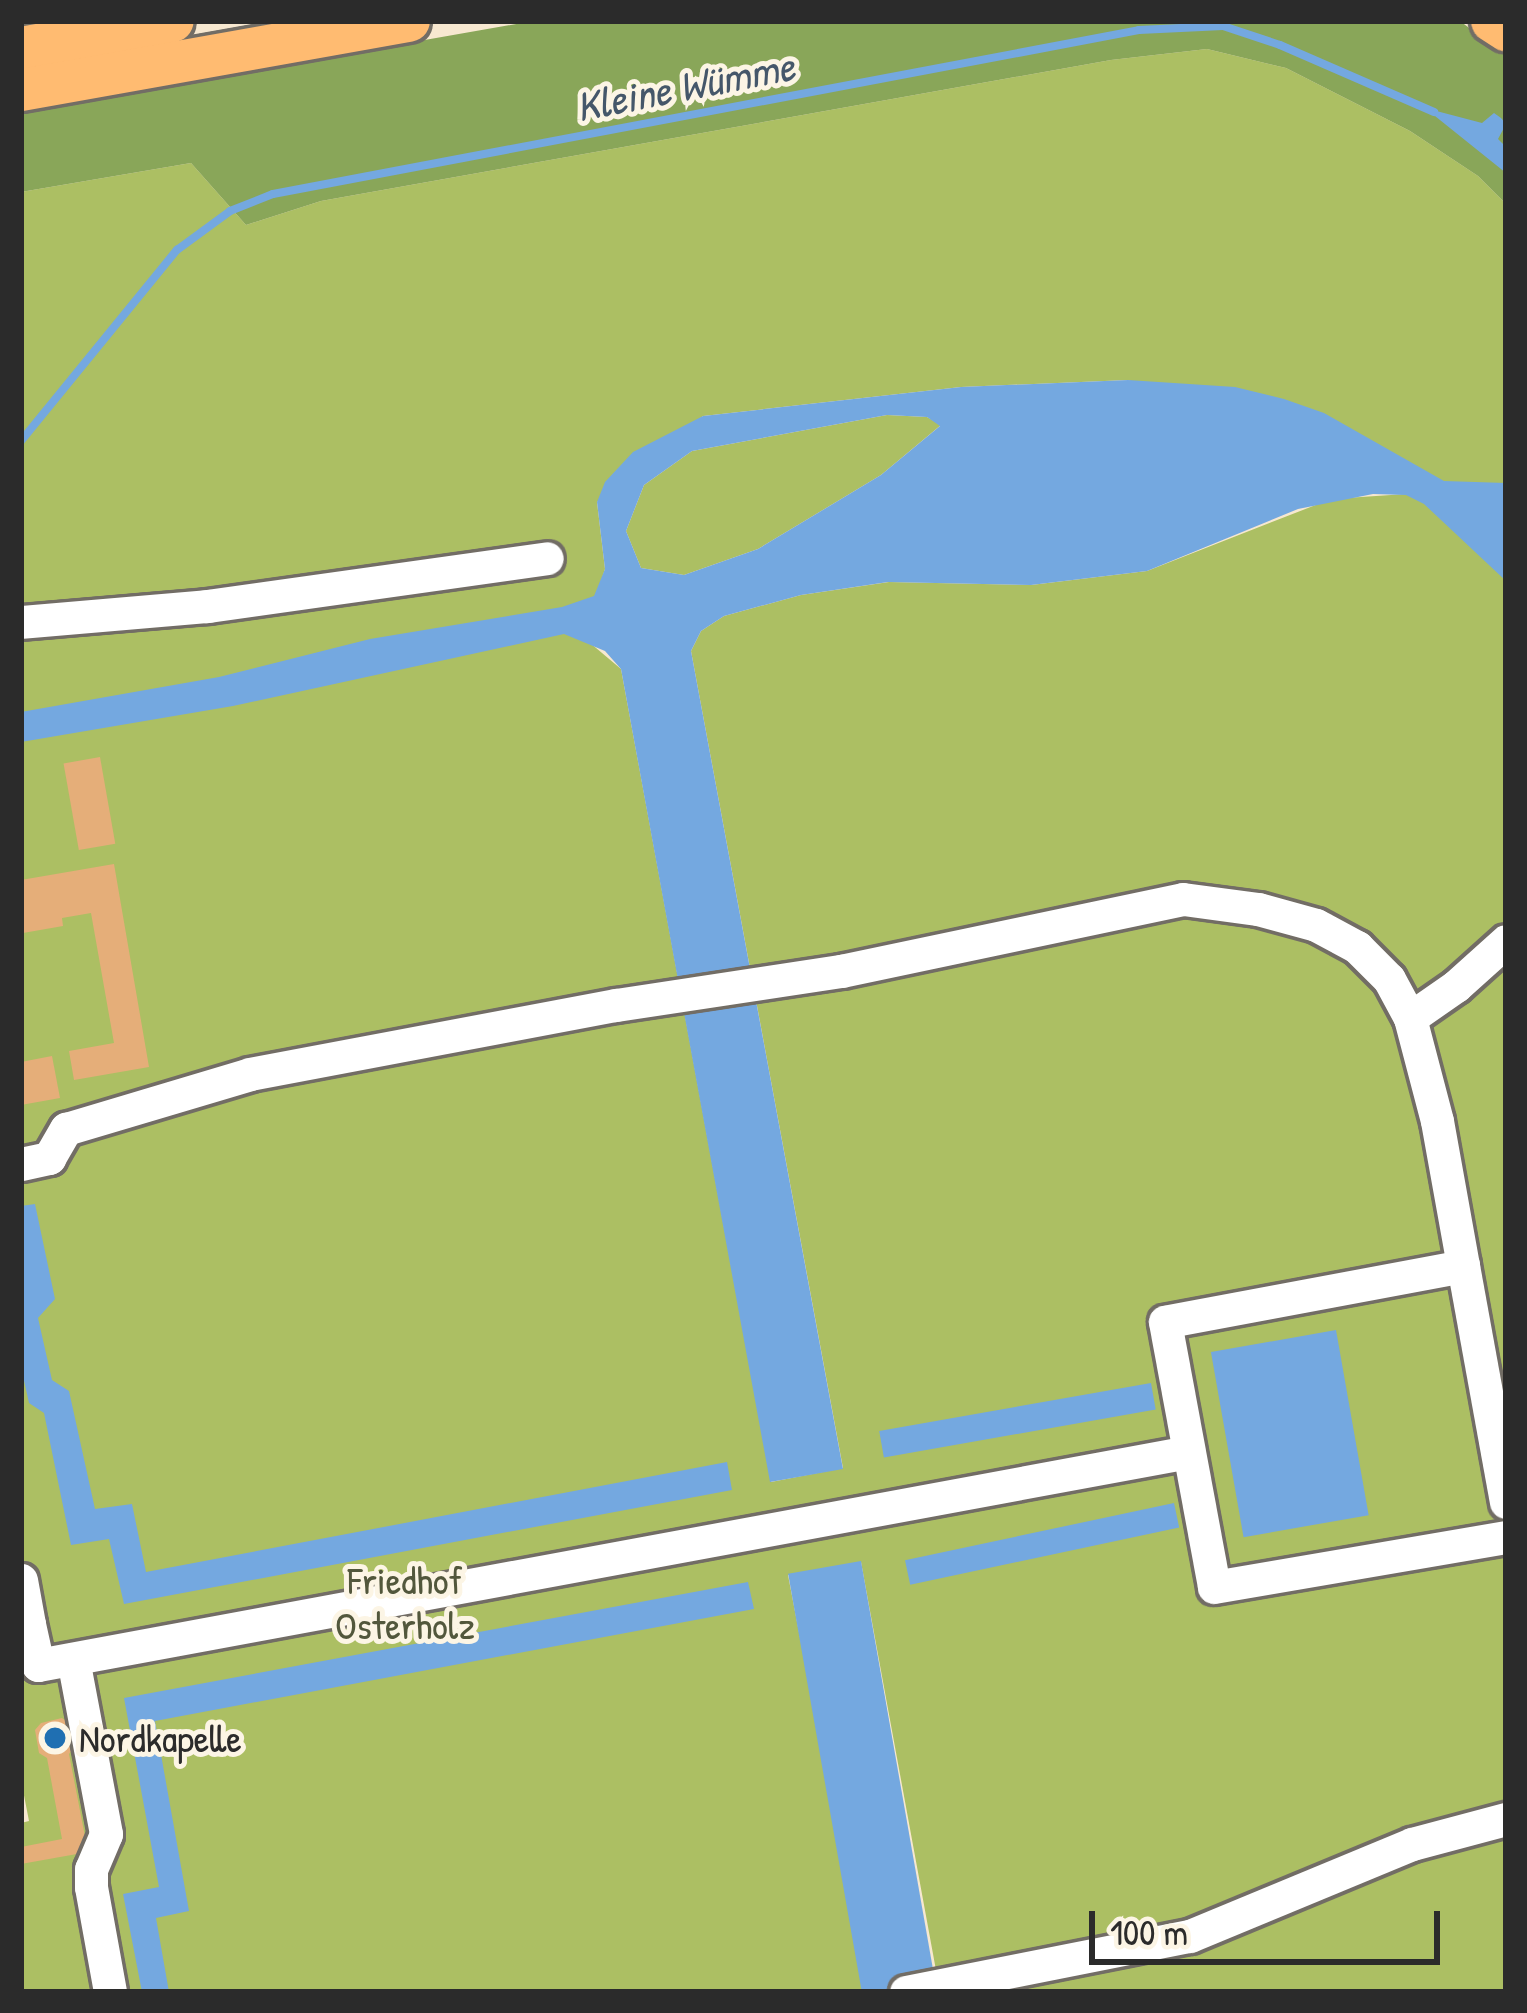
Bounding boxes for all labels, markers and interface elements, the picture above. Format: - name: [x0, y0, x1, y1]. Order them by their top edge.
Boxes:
- water label: Kleine Wümme: [572, 40, 798, 132]
- park label: Friedhof Osterholz: [335, 1558, 475, 1649]
- place label: Nordkapelle: [79, 1715, 242, 1761]
- marker: Nordkapelle: [42, 1725, 68, 1751]
- scale bar: [1095, 1887, 1446, 1961]
- text: 100 m: [1110, 1907, 1188, 1956]

